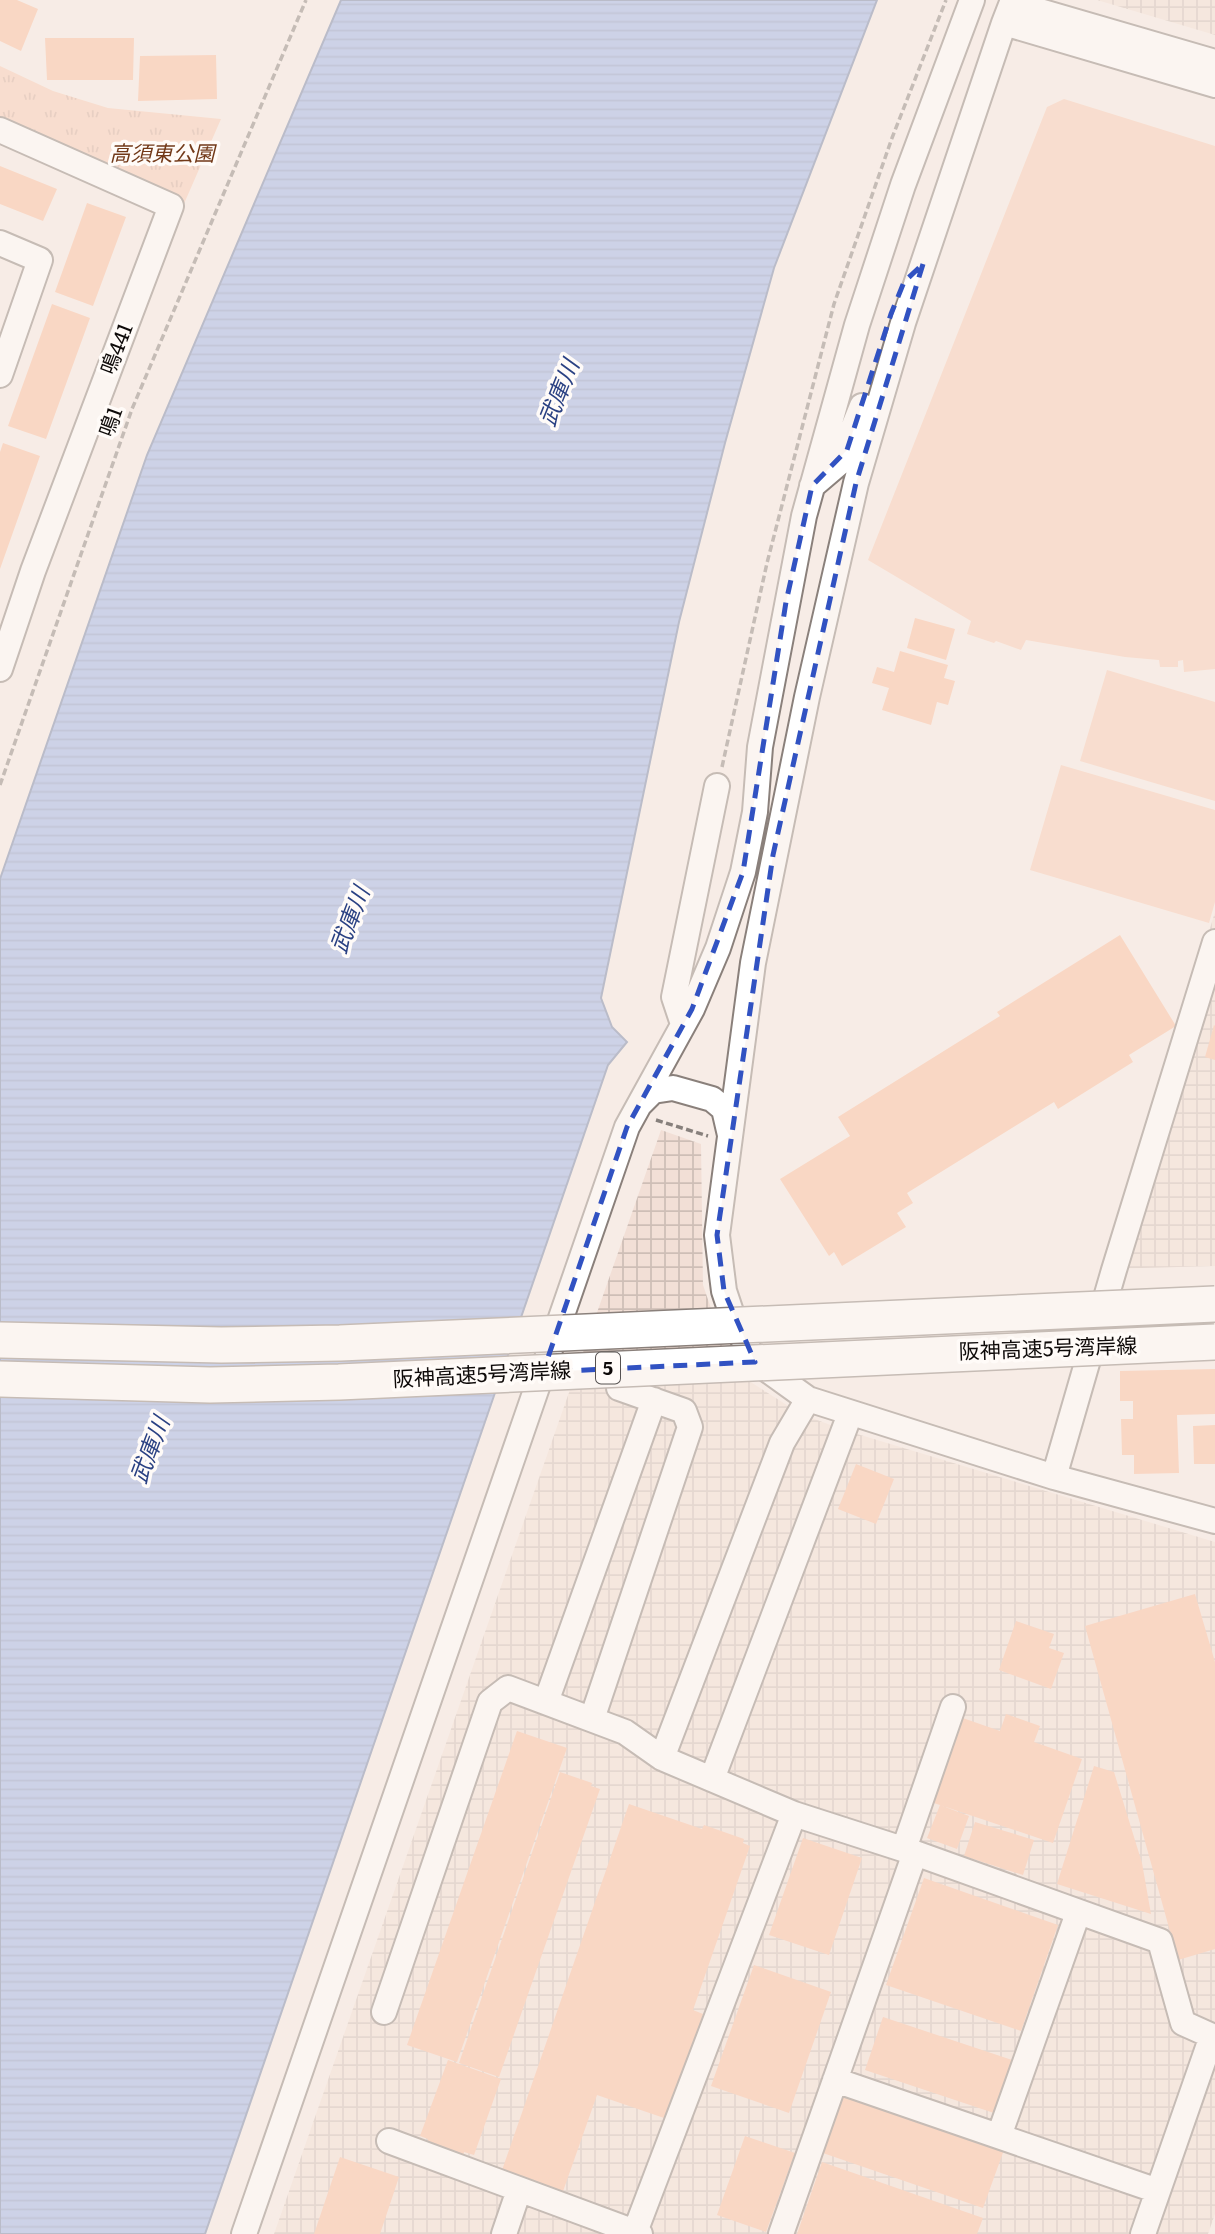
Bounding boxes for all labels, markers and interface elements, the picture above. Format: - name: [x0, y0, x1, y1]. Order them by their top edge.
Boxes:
- park label: 高須東公園: [110, 136, 217, 167]
- street label: 鳴441: [91, 318, 139, 378]
- water label: 武庫川: [528, 351, 587, 431]
- street label: 鳴1: [89, 402, 128, 440]
- water label: 武庫川: [320, 878, 377, 958]
- street label: 阪神高速5号湾岸線: [958, 1328, 1138, 1365]
- street label: 阪神高速5号湾岸線: [392, 1352, 572, 1393]
- road number: 5: [596, 1352, 620, 1384]
- water label: 武庫川: [120, 1408, 177, 1488]

